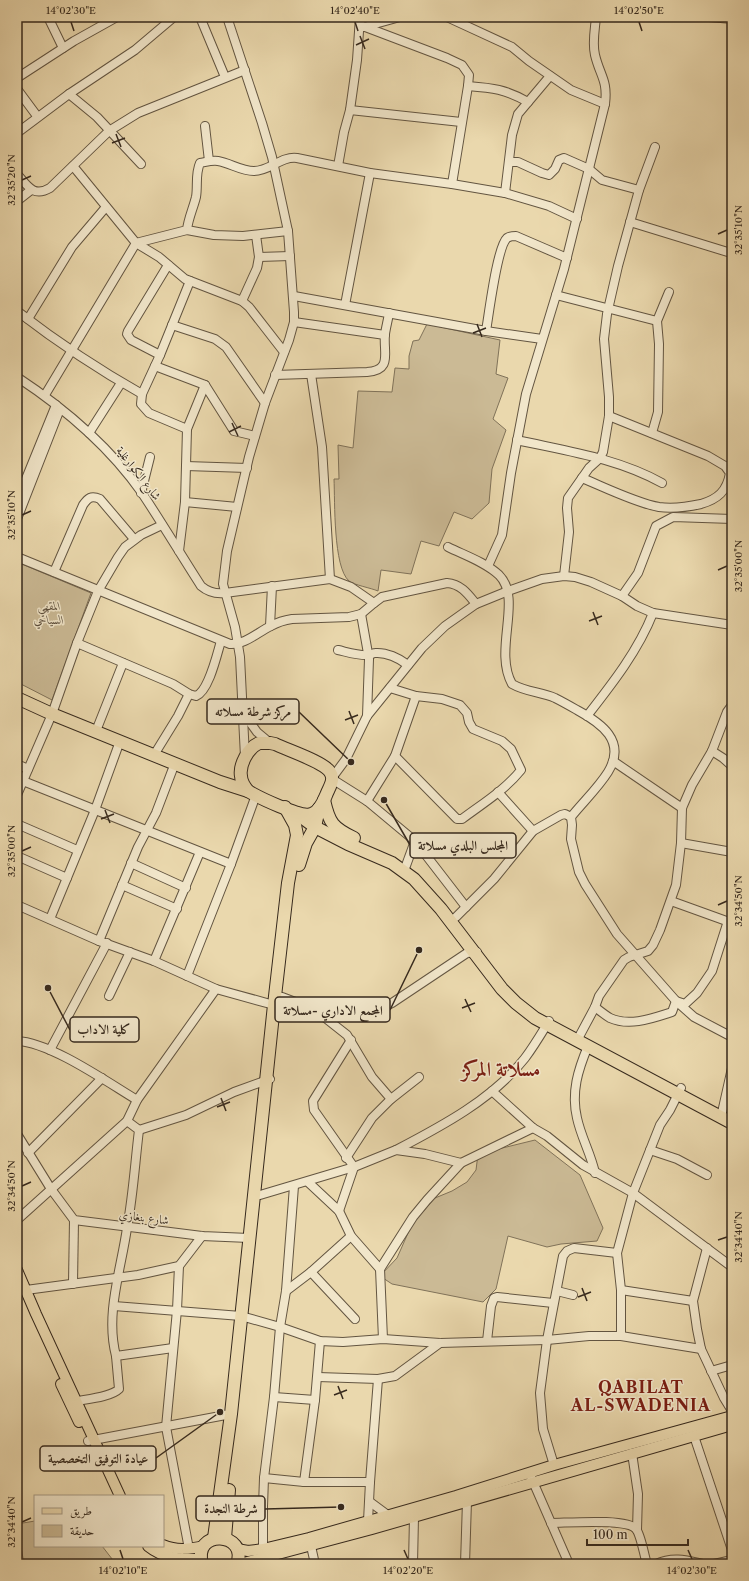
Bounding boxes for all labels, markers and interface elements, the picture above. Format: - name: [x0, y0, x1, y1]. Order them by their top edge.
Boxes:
- text: 14°02'30"E: [46, 4, 96, 17]
- text: 14°02'40"E: [330, 4, 380, 17]
- text: 14°02'50"E: [614, 4, 664, 17]
- text: 32°35'20"N: [5, 154, 18, 206]
- text: 32°35'10"N: [732, 205, 745, 255]
- street label: شارع الكوارغلية: [110, 443, 165, 505]
- text: 32°35'10"N: [5, 490, 18, 540]
- text: 32°35'00"N: [732, 540, 745, 592]
- park label: المقهي السياحي: [34, 598, 64, 630]
- callout: مركز شرطة مسلاته: [207, 699, 299, 724]
- text: مركز شرطة مسلاته: [215, 703, 291, 722]
- text: 32°35'00"N: [5, 825, 18, 877]
- callout: المجلس البلدي مسلاتة: [410, 833, 516, 858]
- text: المجلس البلدي مسلاتة: [418, 837, 508, 857]
- text: 32°34'50"N: [732, 875, 745, 927]
- callout: المجمع الاداري -مسلاتة: [275, 997, 390, 1022]
- text: المجمع الاداري -مسلاتة: [283, 1002, 383, 1023]
- callout: كلية الاداب: [70, 1017, 139, 1042]
- text: كلية الاداب: [77, 1021, 131, 1038]
- district label: مسلاتة المركز: [460, 1057, 540, 1082]
- text: 32°34'50"N: [5, 1160, 18, 1212]
- street label: شارع بنغازي: [118, 1207, 170, 1231]
- text: 32°34'40"N: [732, 1211, 745, 1263]
- district label: QABILAT AL-SWADENIA: [570, 1377, 711, 1415]
- callout: عيادة التوفيق التخصصية: [40, 1446, 156, 1471]
- text: عيادة التوفيق التخصصية: [48, 1450, 148, 1467]
- legend: [34, 1495, 164, 1547]
- text: 32°34'40"N: [5, 1496, 18, 1548]
- callout: شرطة النجدة: [196, 1496, 265, 1521]
- text: شرطة النجدة: [204, 1500, 258, 1518]
- text: طريق: [70, 1503, 92, 1519]
- scale bar: [587, 1521, 688, 1547]
- text: حديقة: [70, 1523, 94, 1539]
- text: 100 m: [593, 1527, 628, 1542]
- text: 14°02'10"E: [99, 1564, 147, 1577]
- text: 14°02'20"E: [383, 1564, 433, 1577]
- text: 14°02'30"E: [667, 1564, 717, 1577]

